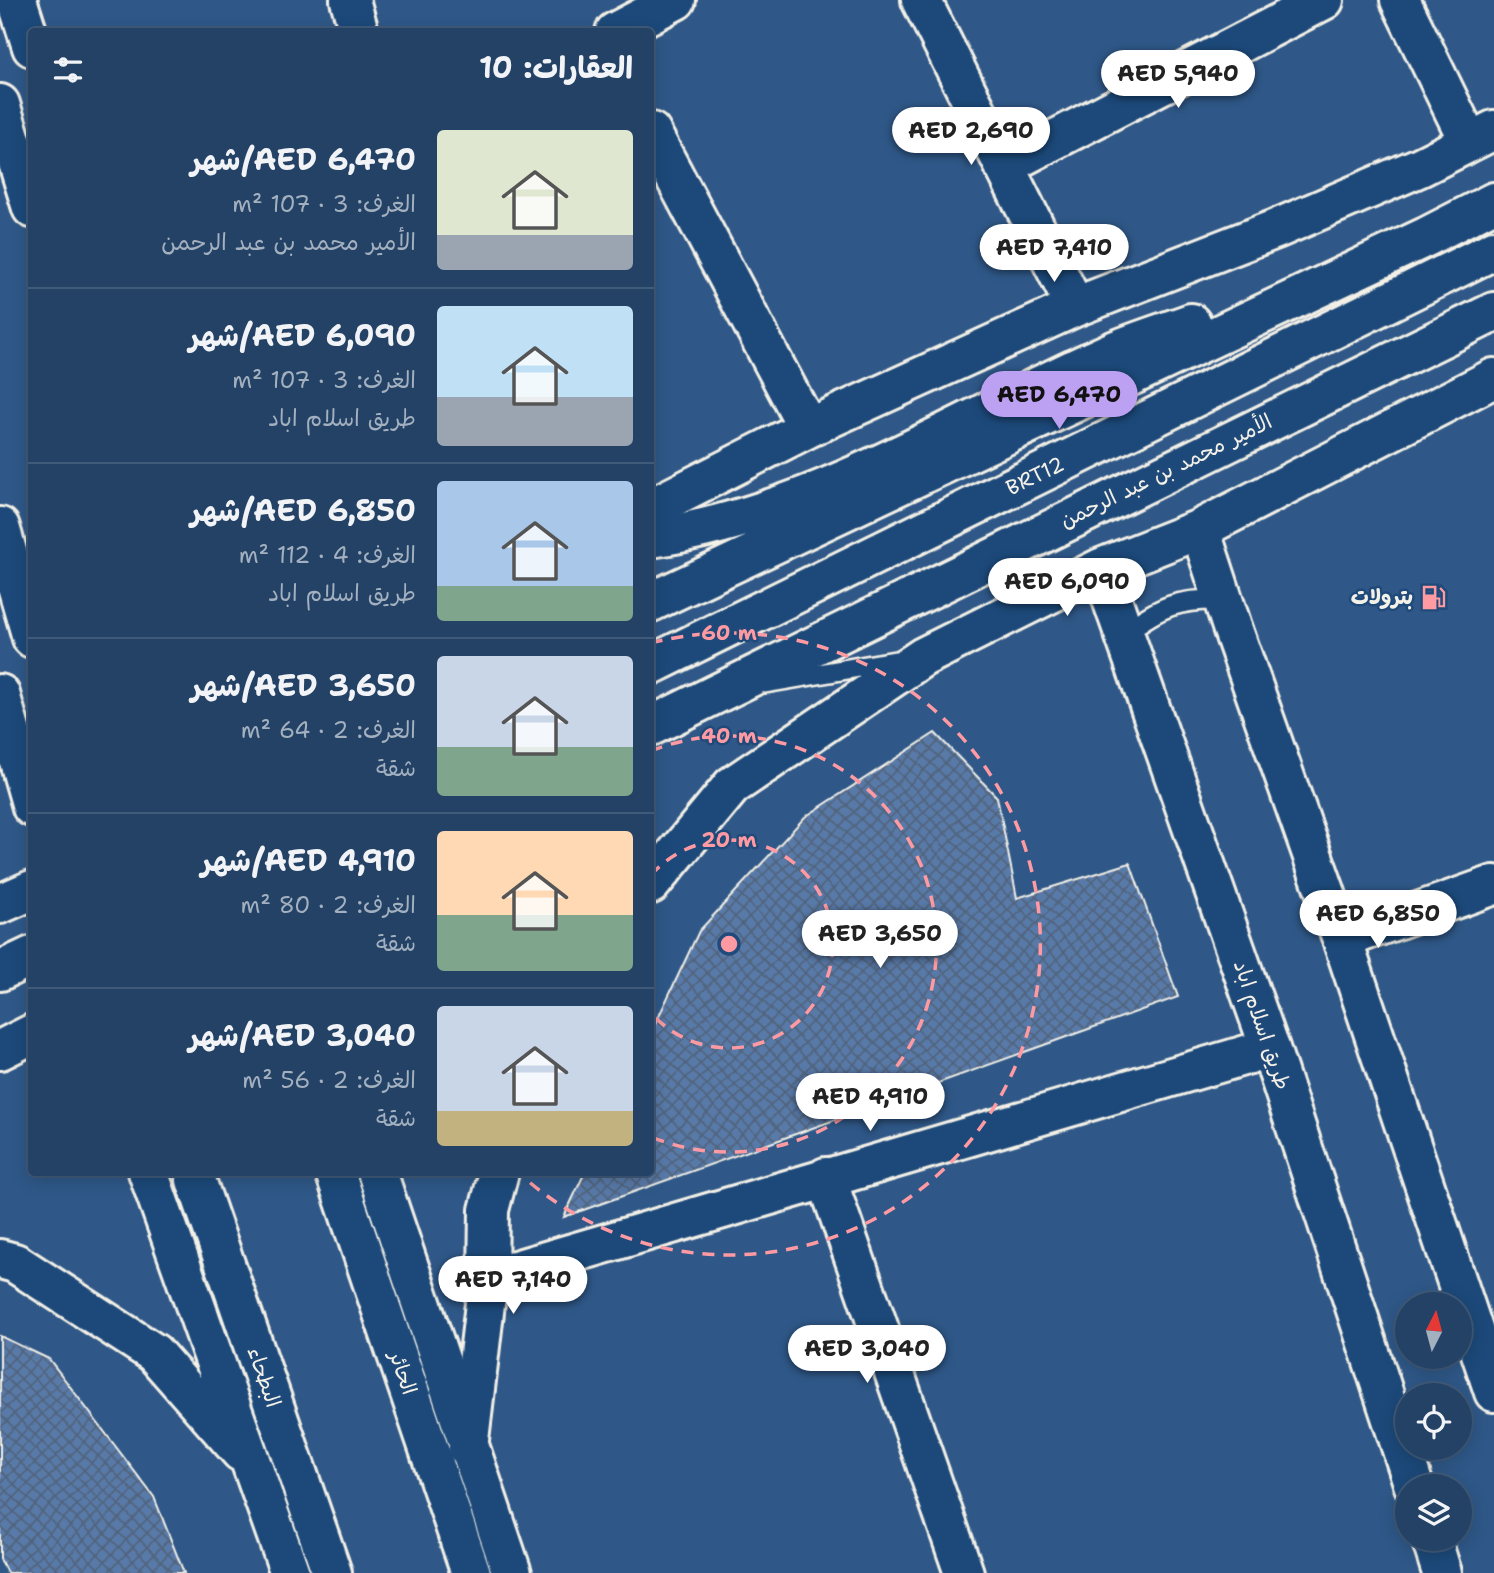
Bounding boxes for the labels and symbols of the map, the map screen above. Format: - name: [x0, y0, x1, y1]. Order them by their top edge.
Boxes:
- pin: AED 5,940: [1098, 50, 1258, 110]
- pin: AED 2,690: [891, 108, 1051, 167]
- pin: AED 7,410: [974, 224, 1134, 284]
- pin: AED 6,470: [979, 372, 1139, 431]
- street label: الأمير محمد بن عبد الرحمن: [1055, 407, 1277, 535]
- street label: BRT12: [1001, 450, 1069, 502]
- pin: AED 6,090: [987, 558, 1147, 618]
- place label: بترولات: [1351, 583, 1413, 611]
- fuel station icon: بترولات: [1419, 583, 1447, 611]
- text: 60 m: [701, 619, 757, 647]
- text: 40 m: [701, 722, 757, 750]
- text: 20 m: [701, 826, 757, 854]
- pin: AED 6,850: [1298, 890, 1458, 950]
- pin: AED 3,650: [800, 911, 960, 970]
- centre of rings: [717, 932, 741, 956]
- street label: طريق اسلام اباد: [1225, 957, 1297, 1094]
- pin: AED 4,910: [790, 1074, 950, 1133]
- pin: AED 7,140: [433, 1256, 593, 1316]
- north arrow: [1395, 1292, 1472, 1368]
- pin: AED 3,040: [787, 1326, 947, 1385]
- street label: البطحاء: [241, 1343, 287, 1411]
- street label: الحائر: [382, 1346, 423, 1398]

